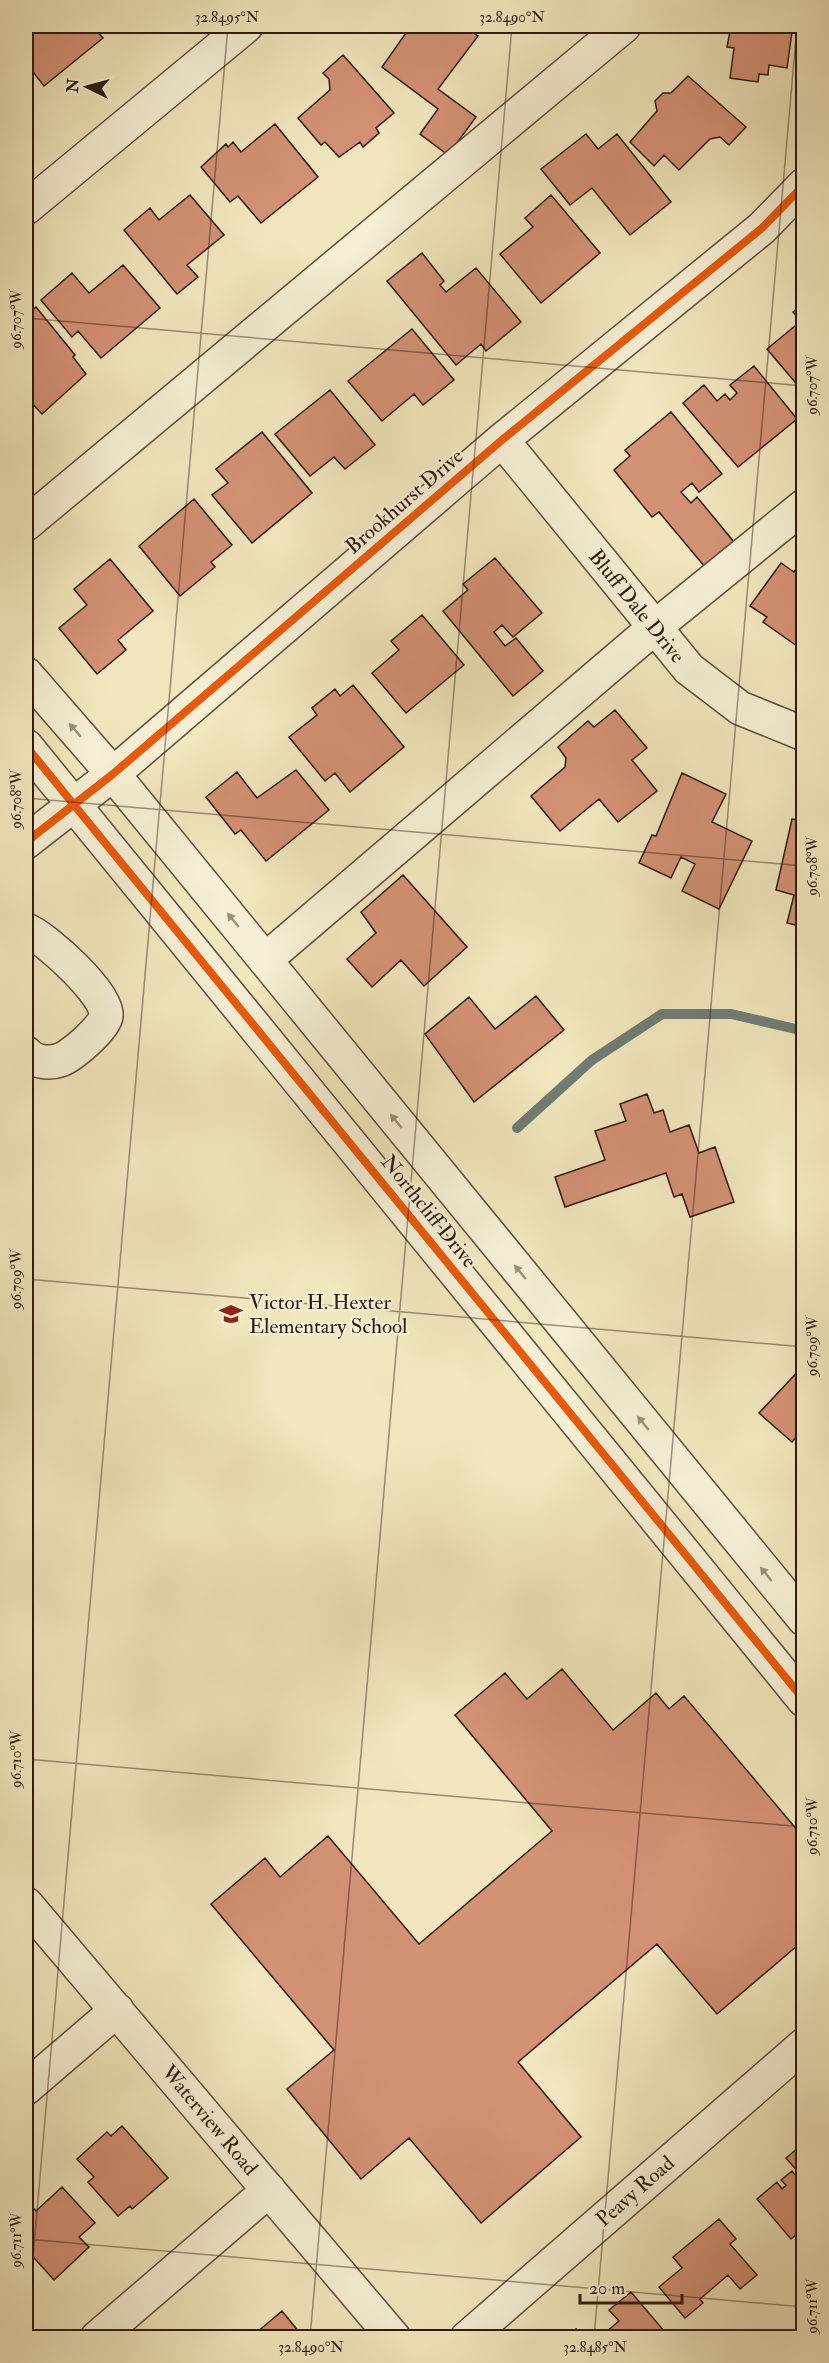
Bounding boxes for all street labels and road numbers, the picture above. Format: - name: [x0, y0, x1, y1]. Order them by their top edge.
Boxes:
- street label: Brookhurst Drive: [340, 443, 469, 560]
- street label: Bluff Dale Drive: [583, 544, 691, 669]
- street label: Northcliff Drive: [375, 1149, 483, 1274]
- street label: Waterview Road: [155, 2059, 264, 2182]
- street label: Peavy Road: [590, 2149, 681, 2233]

